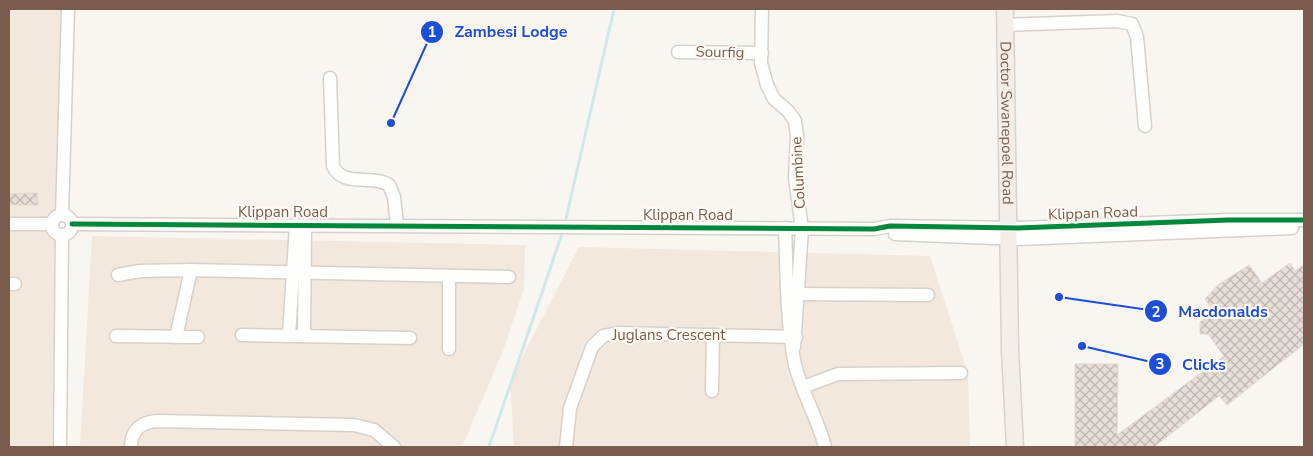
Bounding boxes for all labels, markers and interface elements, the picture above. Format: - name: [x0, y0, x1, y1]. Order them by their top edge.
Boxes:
- callout: Zambesi Lodge: [420, 16, 578, 47]
- text: Zambesi Lodge: [455, 21, 568, 43]
- text: 1: [427, 22, 437, 42]
- street label: Doctor Swanepoel Road: [995, 41, 1018, 205]
- street label: Sourfig: [695, 42, 745, 62]
- street label: Columbine: [786, 136, 810, 210]
- street label: Klippan Road: [1048, 201, 1138, 225]
- street label: Klippan Road: [238, 202, 328, 222]
- street label: Klippan Road: [643, 205, 733, 225]
- callout: Macdonalds: [1143, 296, 1278, 327]
- text: Macdonalds: [1178, 301, 1268, 323]
- text: 2: [1151, 302, 1161, 322]
- street label: Juglans Crescent: [611, 325, 726, 345]
- callout: Clicks: [1147, 349, 1236, 380]
- text: 3: [1155, 354, 1165, 374]
- text: Clicks: [1182, 354, 1226, 376]

